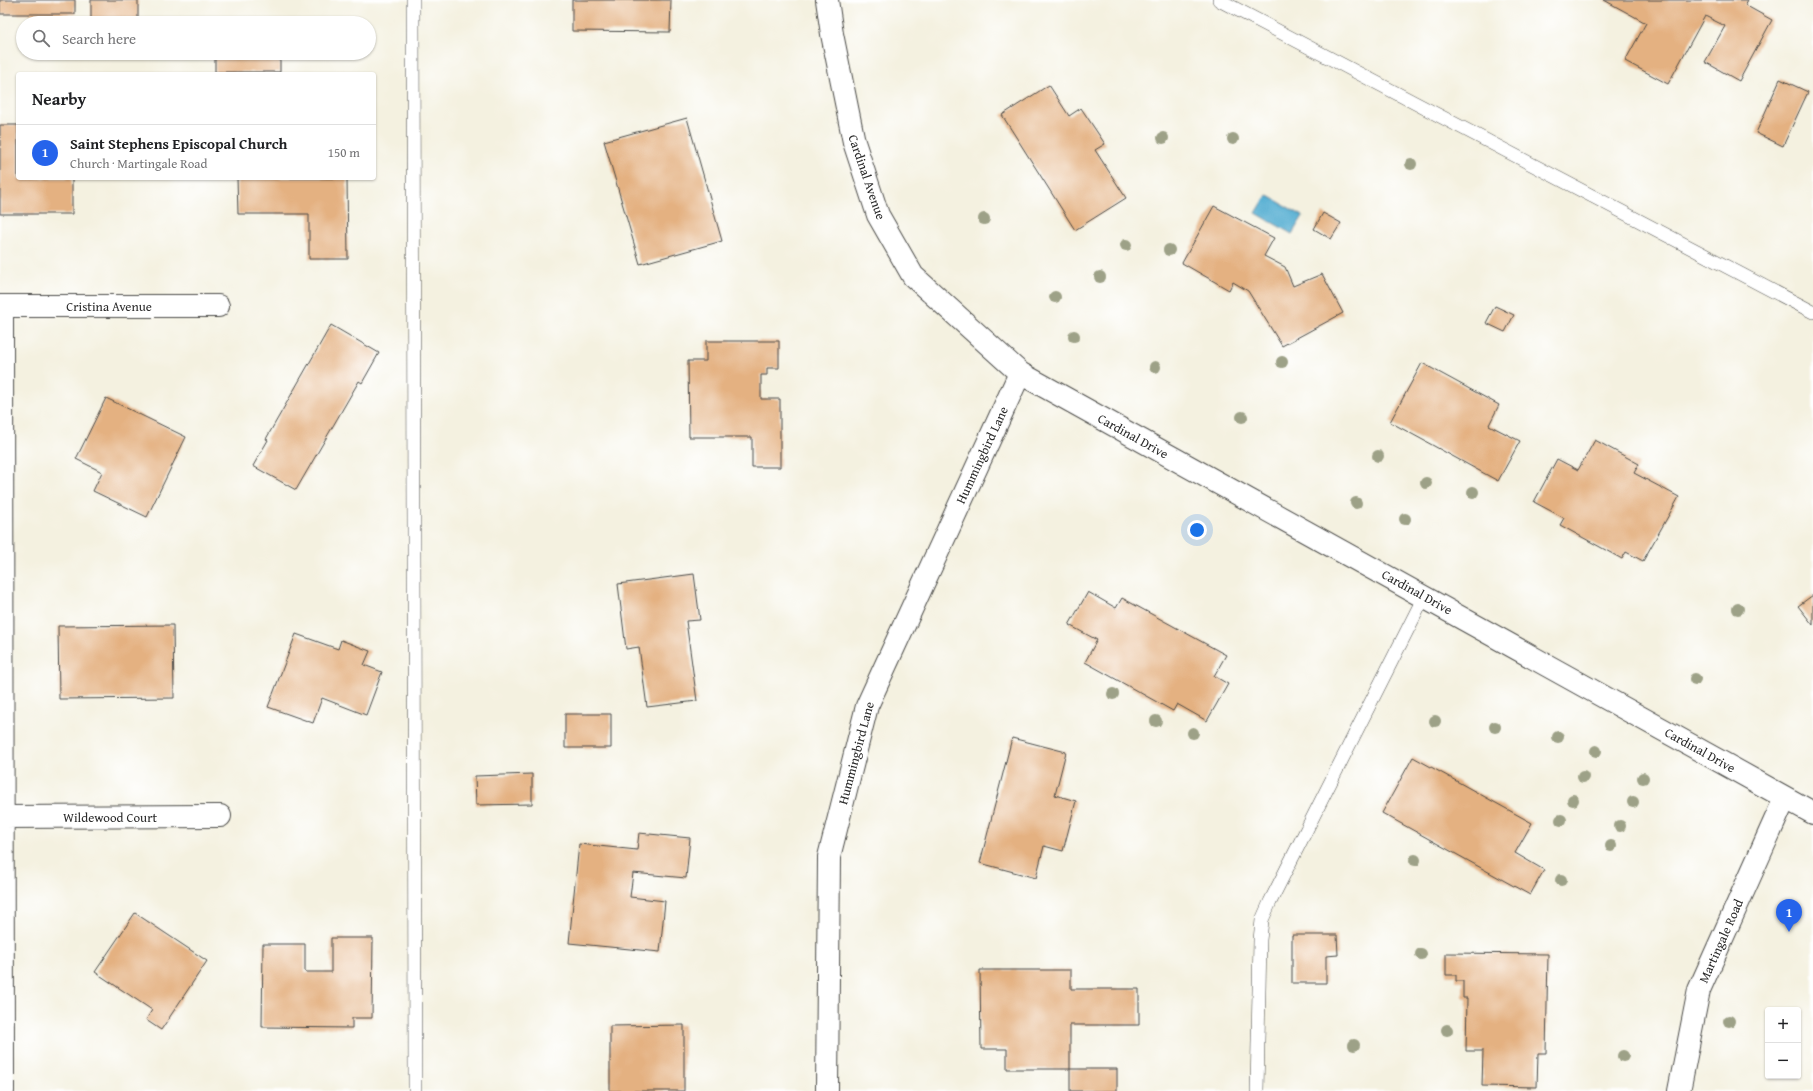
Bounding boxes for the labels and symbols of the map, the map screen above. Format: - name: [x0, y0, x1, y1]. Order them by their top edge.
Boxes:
- street label: Cardinal Avenue: [844, 132, 890, 222]
- street label: Cristina Avenue: [66, 297, 152, 316]
- street label: Hummingbird Lane: [951, 403, 1013, 507]
- street label: Cardinal Drive: [1094, 409, 1172, 463]
- your location: [1187, 520, 1207, 540]
- street label: Cardinal Drive: [1378, 565, 1456, 619]
- street label: Hummingbird Lane: [833, 700, 879, 806]
- street label: Cardinal Drive: [1661, 723, 1739, 777]
- street label: Wildewood Court: [63, 808, 157, 827]
- street label: Martingale Road: [1694, 896, 1748, 986]
- pin: 1: [1776, 899, 1802, 932]

